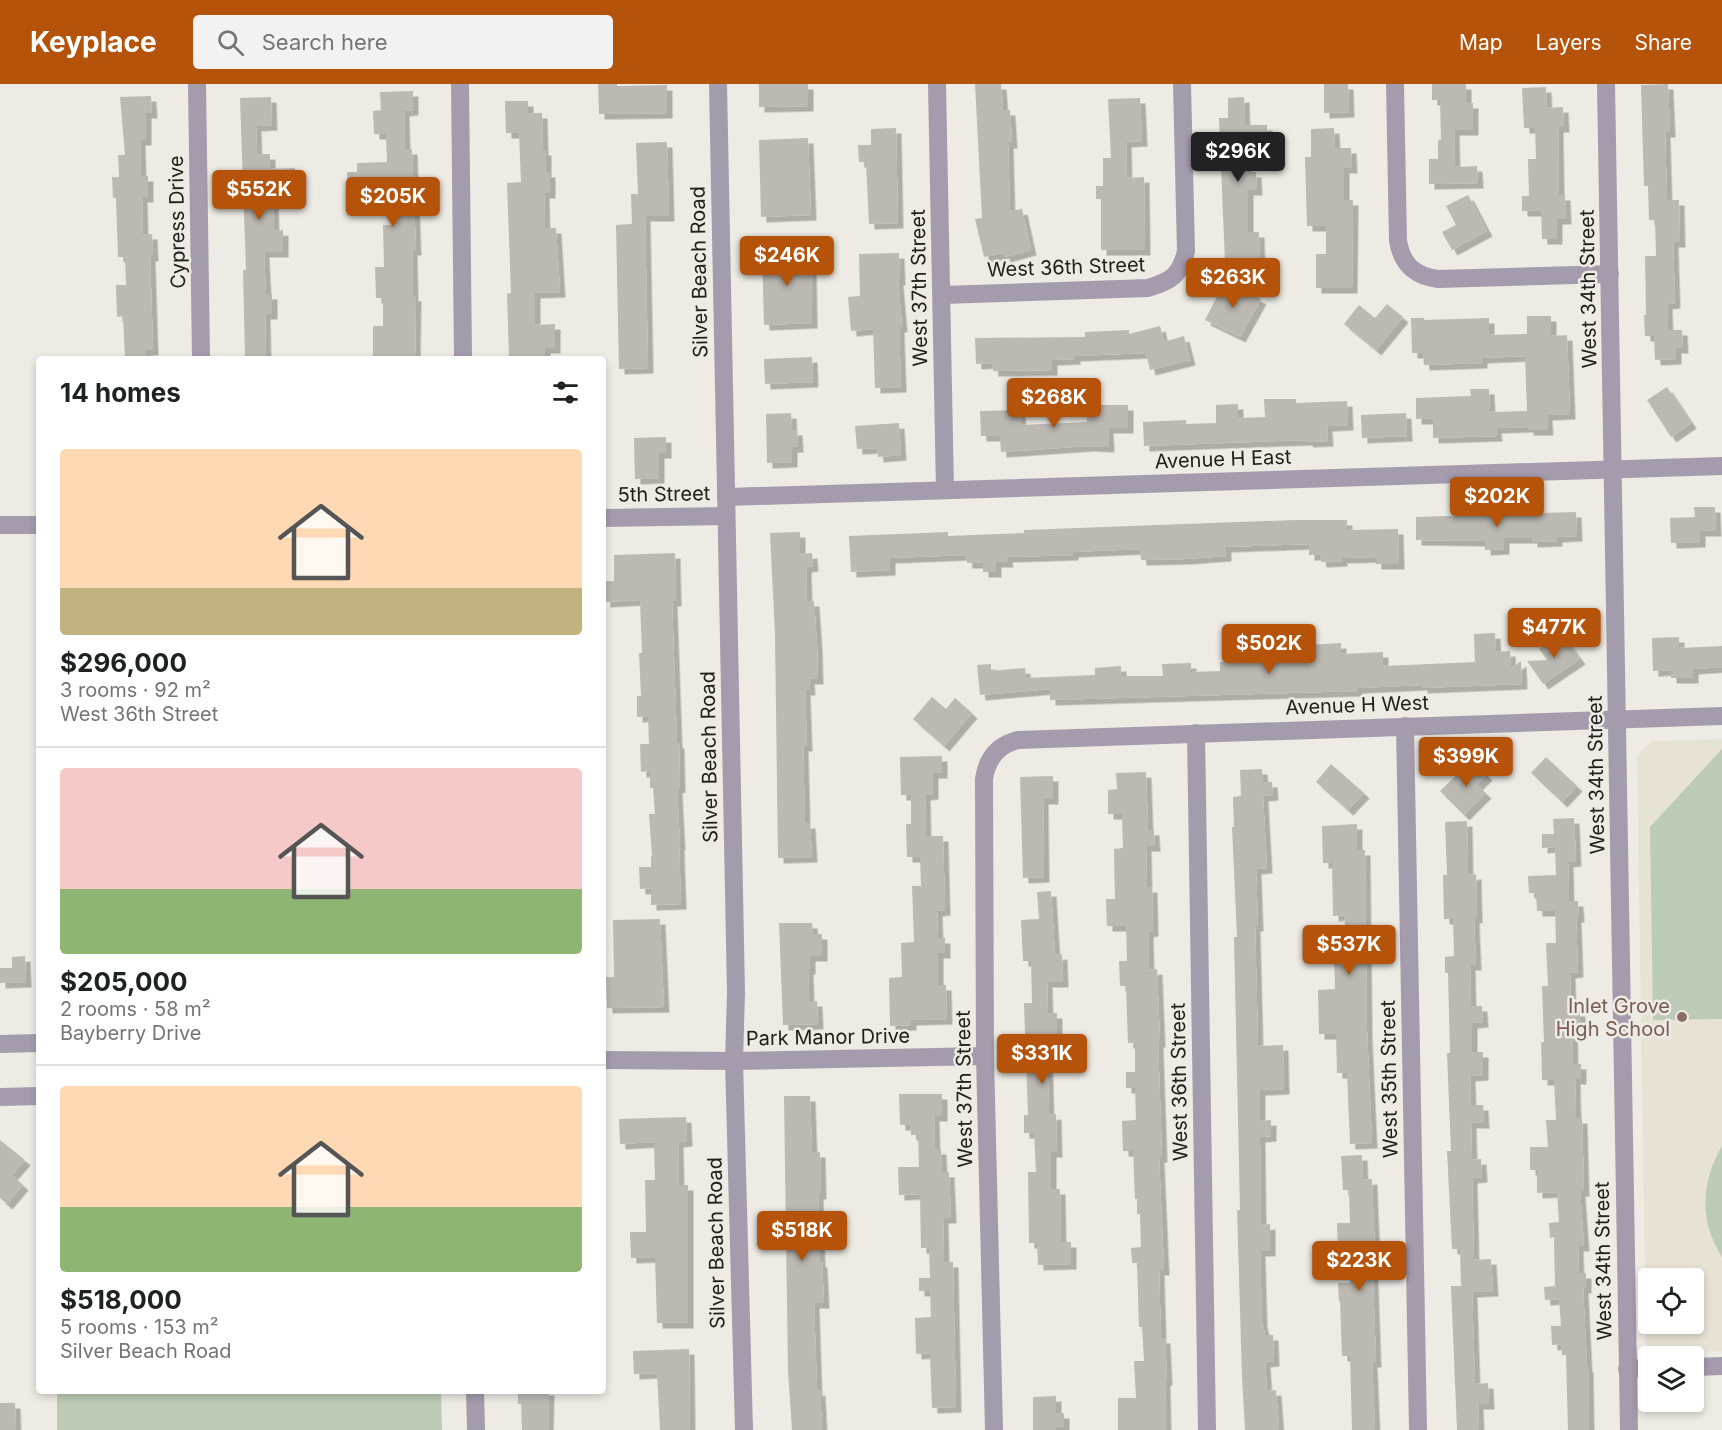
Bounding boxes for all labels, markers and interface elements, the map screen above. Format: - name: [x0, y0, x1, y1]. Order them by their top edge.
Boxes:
- search box: [193, 15, 613, 69]
- text: Keyplace: [30, 25, 157, 59]
- icon: search: [214, 26, 247, 59]
- text: Search here: [262, 29, 388, 55]
- text: Map: [1459, 30, 1503, 55]
- text: Layers: [1536, 30, 1602, 55]
- text: Share: [1635, 30, 1692, 55]
- pin: $296K: [1196, 132, 1280, 183]
- text: $296K: [1205, 139, 1271, 163]
- street label: Cypress Drive: [164, 155, 190, 289]
- pin: $552K: [217, 170, 301, 221]
- text: $552K: [226, 177, 292, 201]
- pin: $205K: [351, 177, 435, 228]
- text: $205K: [360, 184, 426, 208]
- street label: Silver Beach Road: [686, 186, 712, 358]
- street label: West 37th Street: [906, 209, 932, 367]
- street label: West 34th Street: [1575, 209, 1601, 369]
- pin: $246K: [745, 236, 829, 287]
- text: $246K: [754, 243, 820, 267]
- street label: West 36th Street: [986, 252, 1146, 282]
- pin: $263K: [1191, 258, 1275, 309]
- text: $263K: [1200, 265, 1266, 289]
- icon: filters: [549, 376, 582, 409]
- text: 14 homes: [60, 377, 181, 408]
- pin: $268K: [1012, 378, 1096, 429]
- text: $268K: [1021, 385, 1087, 409]
- street label: Avenue H East: [1154, 445, 1292, 473]
- pin: $202K: [1455, 477, 1539, 528]
- street label: 5th Street: [618, 481, 711, 507]
- text: $202K: [1464, 484, 1530, 508]
- icon: home: [267, 488, 375, 596]
- pin: $477K: [1512, 608, 1596, 659]
- text: $477K: [1522, 615, 1586, 639]
- pin: $502K: [1227, 624, 1311, 675]
- text: $502K: [1236, 631, 1302, 655]
- text: $296,000: [60, 647, 187, 678]
- street label: Silver Beach Road: [696, 671, 722, 843]
- text: 3 rooms · 92 m²: [60, 678, 211, 702]
- street label: Avenue H West: [1285, 690, 1430, 720]
- street label: West 34th Street: [1583, 695, 1609, 855]
- text: West 36th Street: [60, 702, 218, 726]
- pin: $399K: [1424, 737, 1508, 788]
- text: $399K: [1433, 744, 1499, 768]
- icon: home: [267, 807, 375, 915]
- pin: $537K: [1307, 925, 1391, 976]
- text: $537K: [1317, 932, 1381, 956]
- text: $205,000: [60, 966, 187, 997]
- place label: Inlet Grove High School: [1556, 994, 1670, 1041]
- text: 2 rooms · 58 m²: [60, 997, 211, 1021]
- street label: West 35th Street: [1376, 999, 1402, 1158]
- street label: West 36th Street: [1166, 1002, 1192, 1161]
- street label: West 37th Street: [951, 1010, 977, 1168]
- marker: Inlet Grove High School: [1675, 1010, 1689, 1024]
- text: Bayberry Drive: [60, 1021, 201, 1045]
- street label: Park Manor Drive: [746, 1024, 910, 1050]
- pin: $331K: [1000, 1034, 1084, 1085]
- text: $331K: [1011, 1041, 1073, 1065]
- icon: home: [267, 1125, 375, 1233]
- street label: Silver Beach Road: [703, 1157, 729, 1329]
- street label: West 34th Street: [1590, 1181, 1616, 1341]
- pin: $518K: [760, 1211, 844, 1262]
- text: $518K: [771, 1218, 833, 1242]
- pin: $223K: [1317, 1241, 1401, 1292]
- text: $223K: [1326, 1248, 1392, 1272]
- map controls: [1638, 1268, 1704, 1412]
- button: locate: [1638, 1268, 1704, 1334]
- text: $518,000: [60, 1284, 182, 1315]
- text: 5 rooms · 153 m²: [60, 1315, 219, 1339]
- text: Silver Beach Road: [60, 1339, 232, 1363]
- button: layers: [1638, 1346, 1704, 1412]

